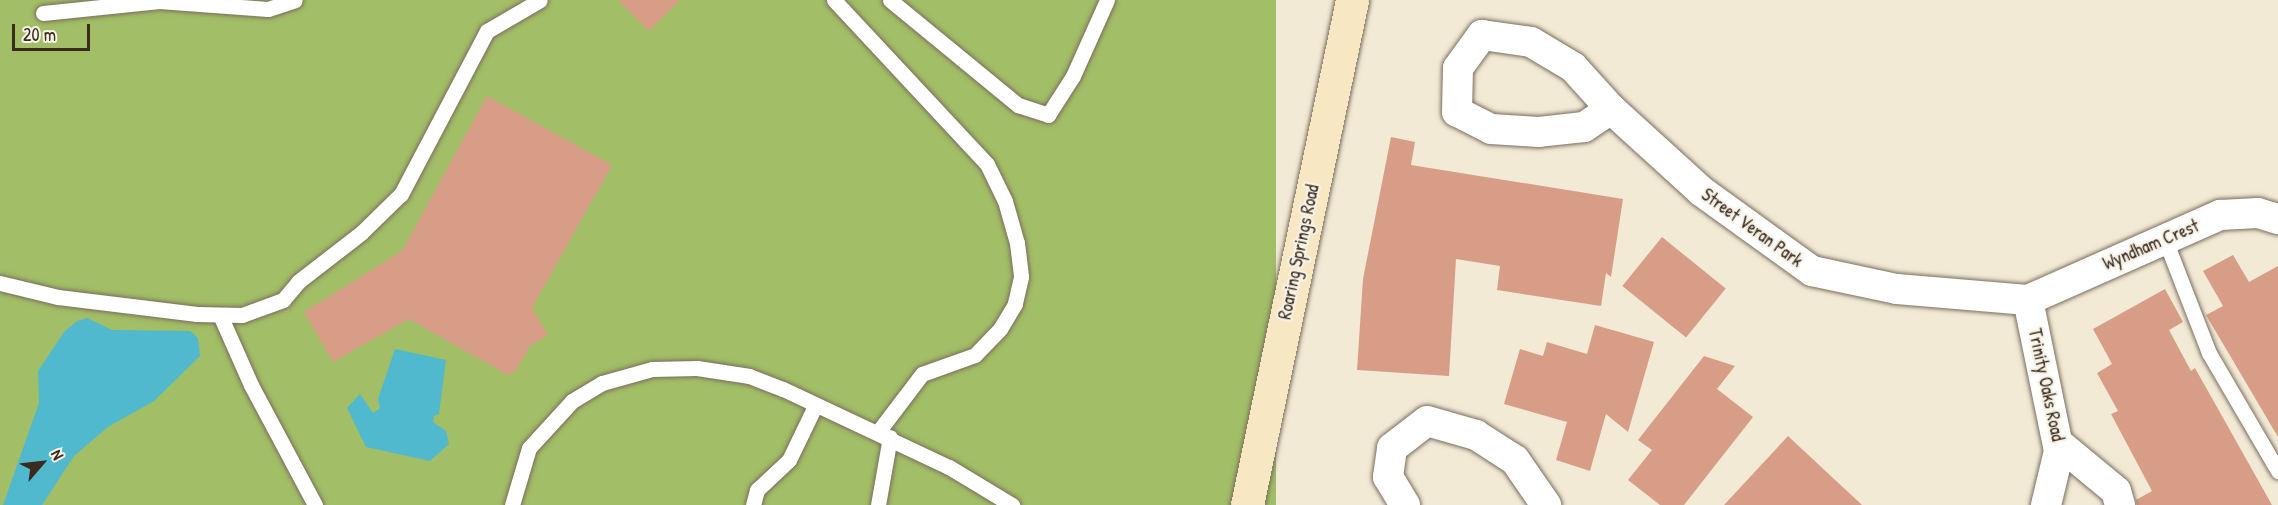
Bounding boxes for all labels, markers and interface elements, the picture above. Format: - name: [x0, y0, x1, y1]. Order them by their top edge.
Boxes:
- scale bar: [15, 12, 93, 50]
- text: 20 m: [23, 22, 56, 47]
- street label: Roaring Springs Road: [1274, 183, 1324, 321]
- street label: Street Veran Park: [1697, 184, 1807, 272]
- street label: Wyndham Crest: [2100, 215, 2202, 275]
- street label: Trinity Oaks Road: [2024, 327, 2068, 443]
- north arrow: [12, 433, 72, 493]
- text: N: [46, 446, 70, 463]

